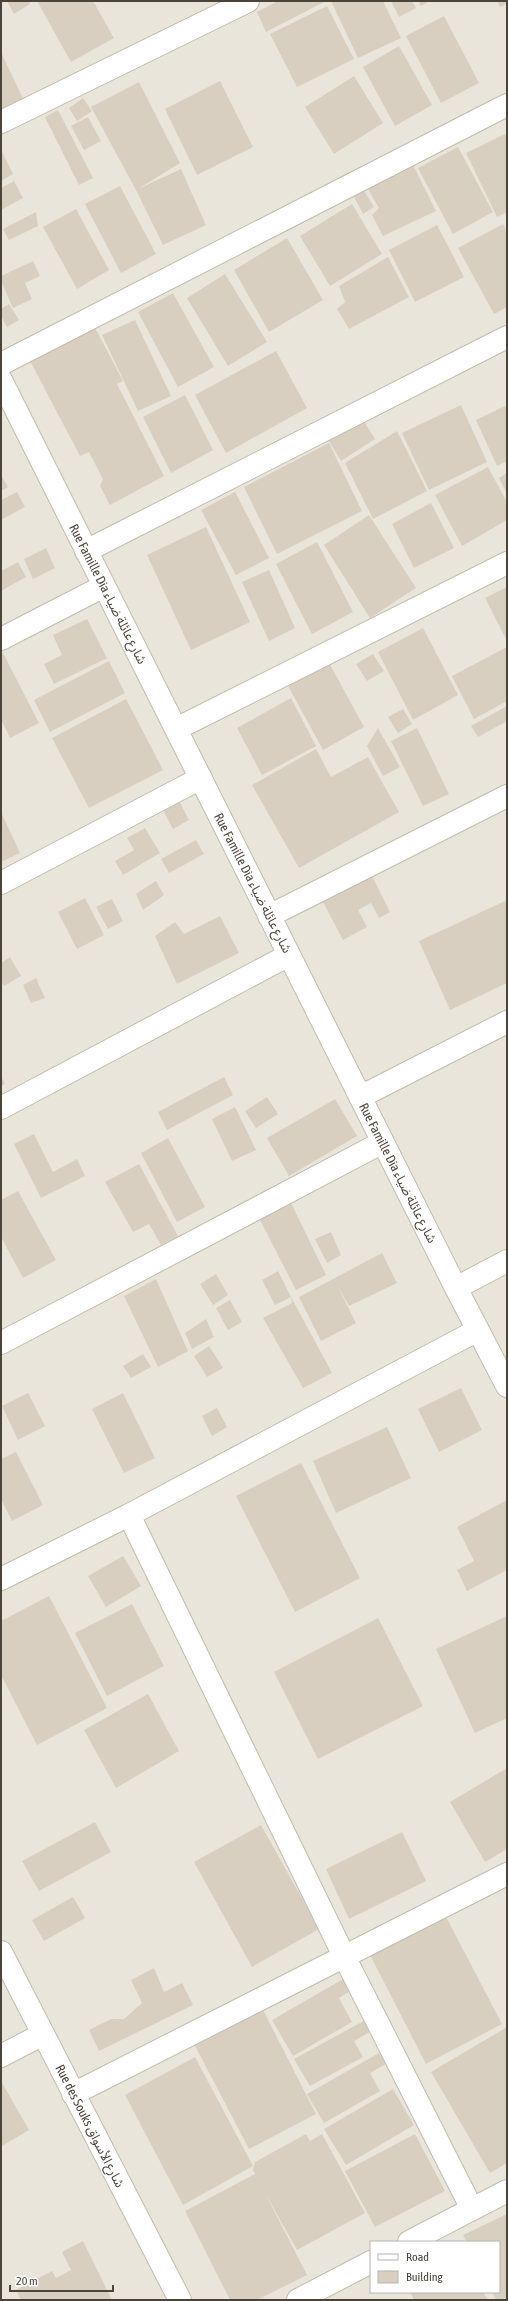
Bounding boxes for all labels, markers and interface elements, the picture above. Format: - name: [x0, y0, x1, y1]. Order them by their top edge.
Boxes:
- street label: Rue Famille Dia شارع عائلة ضياء: [63, 522, 150, 668]
- street label: Rue Famille Dia شارع عائلة ضياء: [208, 811, 295, 957]
- street label: Rue Famille Dia شارع عائلة ضياء: [353, 1101, 440, 1247]
- street label: Rue des Souks شارع الأسواق: [50, 2062, 128, 2191]
- legend: [370, 2241, 500, 2293]
- text: Road: [406, 2250, 429, 2264]
- scale bar: [10, 2267, 113, 2293]
- text: Building: [406, 2270, 444, 2284]
- text: 20 m: [16, 2274, 38, 2288]

